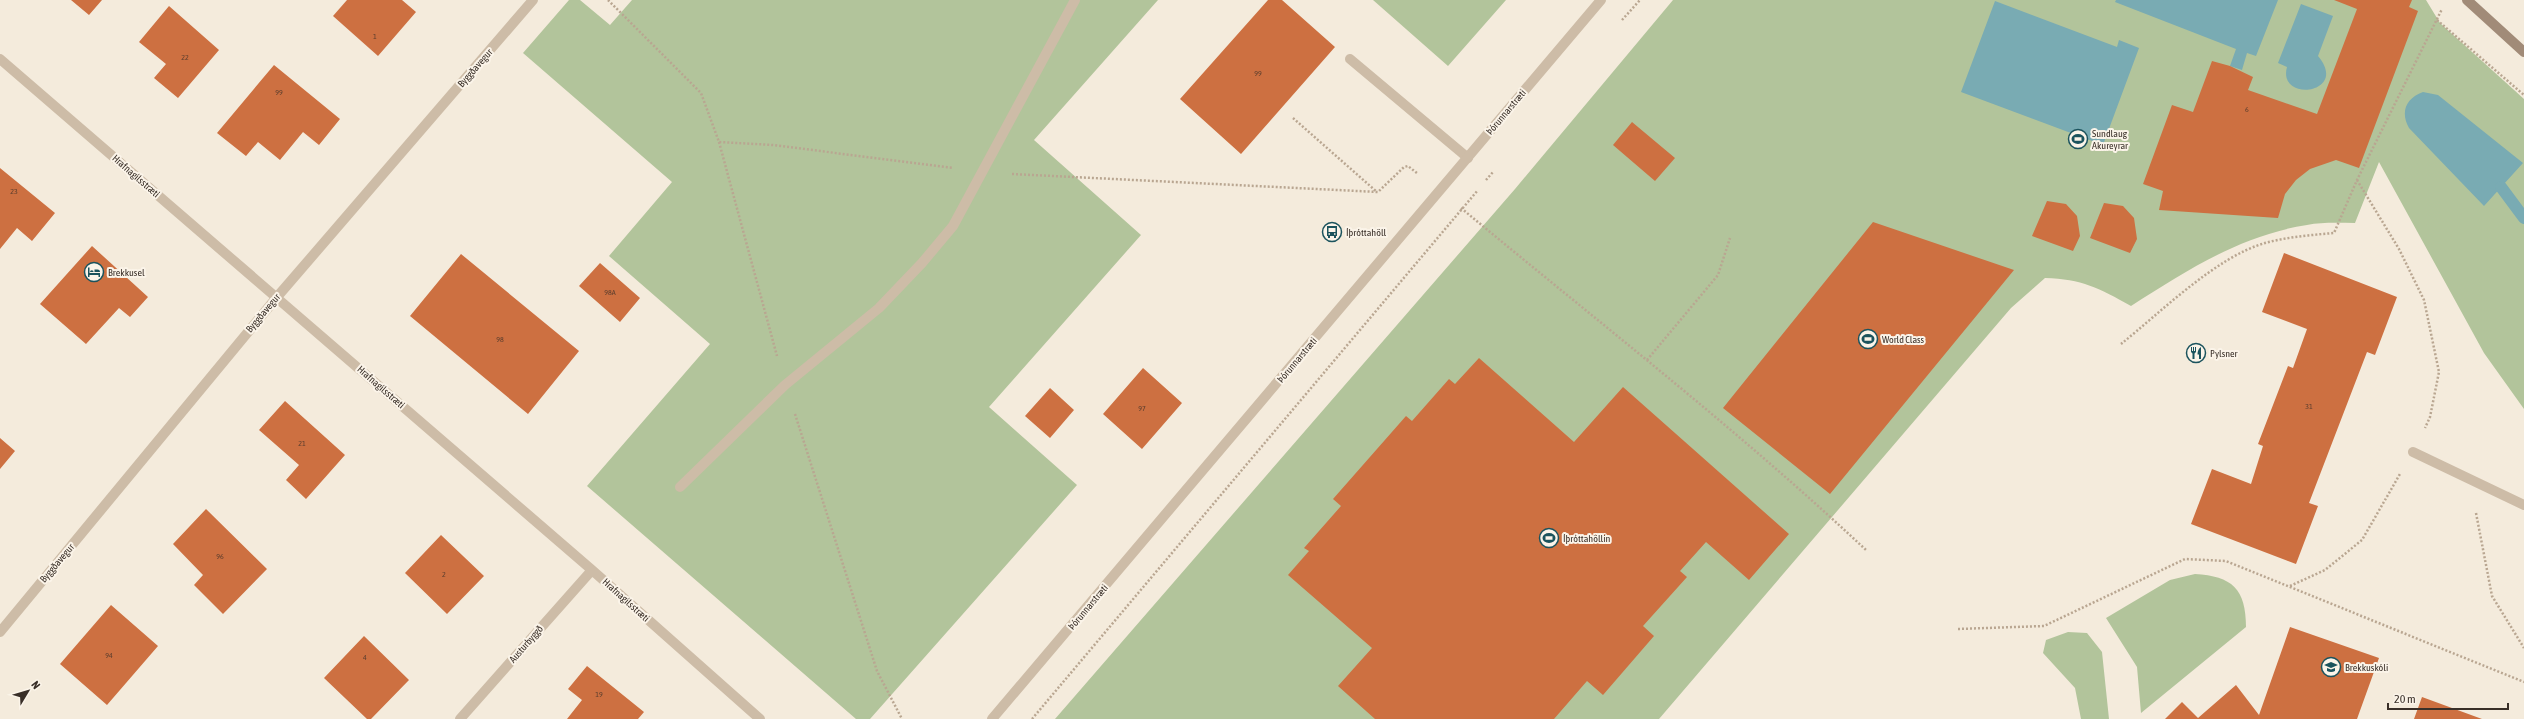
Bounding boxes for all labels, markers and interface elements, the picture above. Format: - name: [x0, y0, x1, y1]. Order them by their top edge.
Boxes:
- house number: 1: [373, 32, 377, 41]
- street label: Byggðavegur: [455, 46, 495, 89]
- house number: 22: [181, 53, 189, 62]
- house number: 99: [1254, 69, 1262, 78]
- street label: Þórunnarstræti: [1484, 87, 1528, 137]
- house number: 99: [275, 88, 283, 97]
- house number: 6: [2245, 105, 2249, 114]
- sports icon: Sundlaug Akureyrar: [2067, 128, 2089, 150]
- place label: Sundlaug Akureyrar: [2092, 128, 2129, 151]
- street label: Hrafnagilsstræti: [110, 152, 162, 200]
- house number: 23: [10, 187, 18, 196]
- bus stop icon: Íþróttahöll: [1321, 221, 1343, 243]
- place label: Íþróttahöll: [1346, 227, 1387, 238]
- hotel icon: Brekkusel: [83, 261, 105, 283]
- place label: Brekkusel: [108, 267, 145, 278]
- house number: 98A: [604, 288, 616, 297]
- street label: Byggðavegur: [244, 291, 283, 335]
- sports icon: World Class: [1857, 328, 1879, 350]
- place label: World Class: [1882, 334, 1925, 345]
- house number: 98: [496, 335, 504, 344]
- street label: Þórunnarstræti: [1275, 335, 1319, 385]
- restaurant icon: Pylsner: [2185, 342, 2207, 364]
- place label: Pylsner: [2210, 348, 2239, 359]
- street label: Hrafnagilsstræti: [355, 363, 407, 411]
- house number: 31: [2305, 402, 2313, 411]
- house number: 97: [1138, 404, 1146, 413]
- house number: 21: [298, 439, 306, 448]
- sports icon: Íþróttahöllin: [1538, 527, 1560, 549]
- place label: Íþróttahöllin: [1563, 533, 1611, 544]
- street label: Byggðavegur: [38, 541, 77, 585]
- house number: 96: [216, 552, 224, 561]
- house number: 2: [442, 570, 446, 579]
- street label: Hrafnagilsstræti: [600, 576, 652, 624]
- street label: Þórunnarstræti: [1066, 582, 1110, 632]
- street label: Austurbyggð: [507, 623, 545, 665]
- house number: 94: [105, 651, 113, 660]
- house number: 4: [363, 653, 367, 662]
- school or university icon: Brekkuskóli: [2320, 656, 2342, 678]
- place label: Brekkuskóli: [2345, 662, 2388, 673]
- north arrow: [8, 671, 48, 711]
- text: N: [29, 679, 43, 691]
- scale bar: [2388, 685, 2508, 711]
- house number: 19: [595, 690, 603, 699]
- text: 20 m: [2394, 692, 2416, 706]

